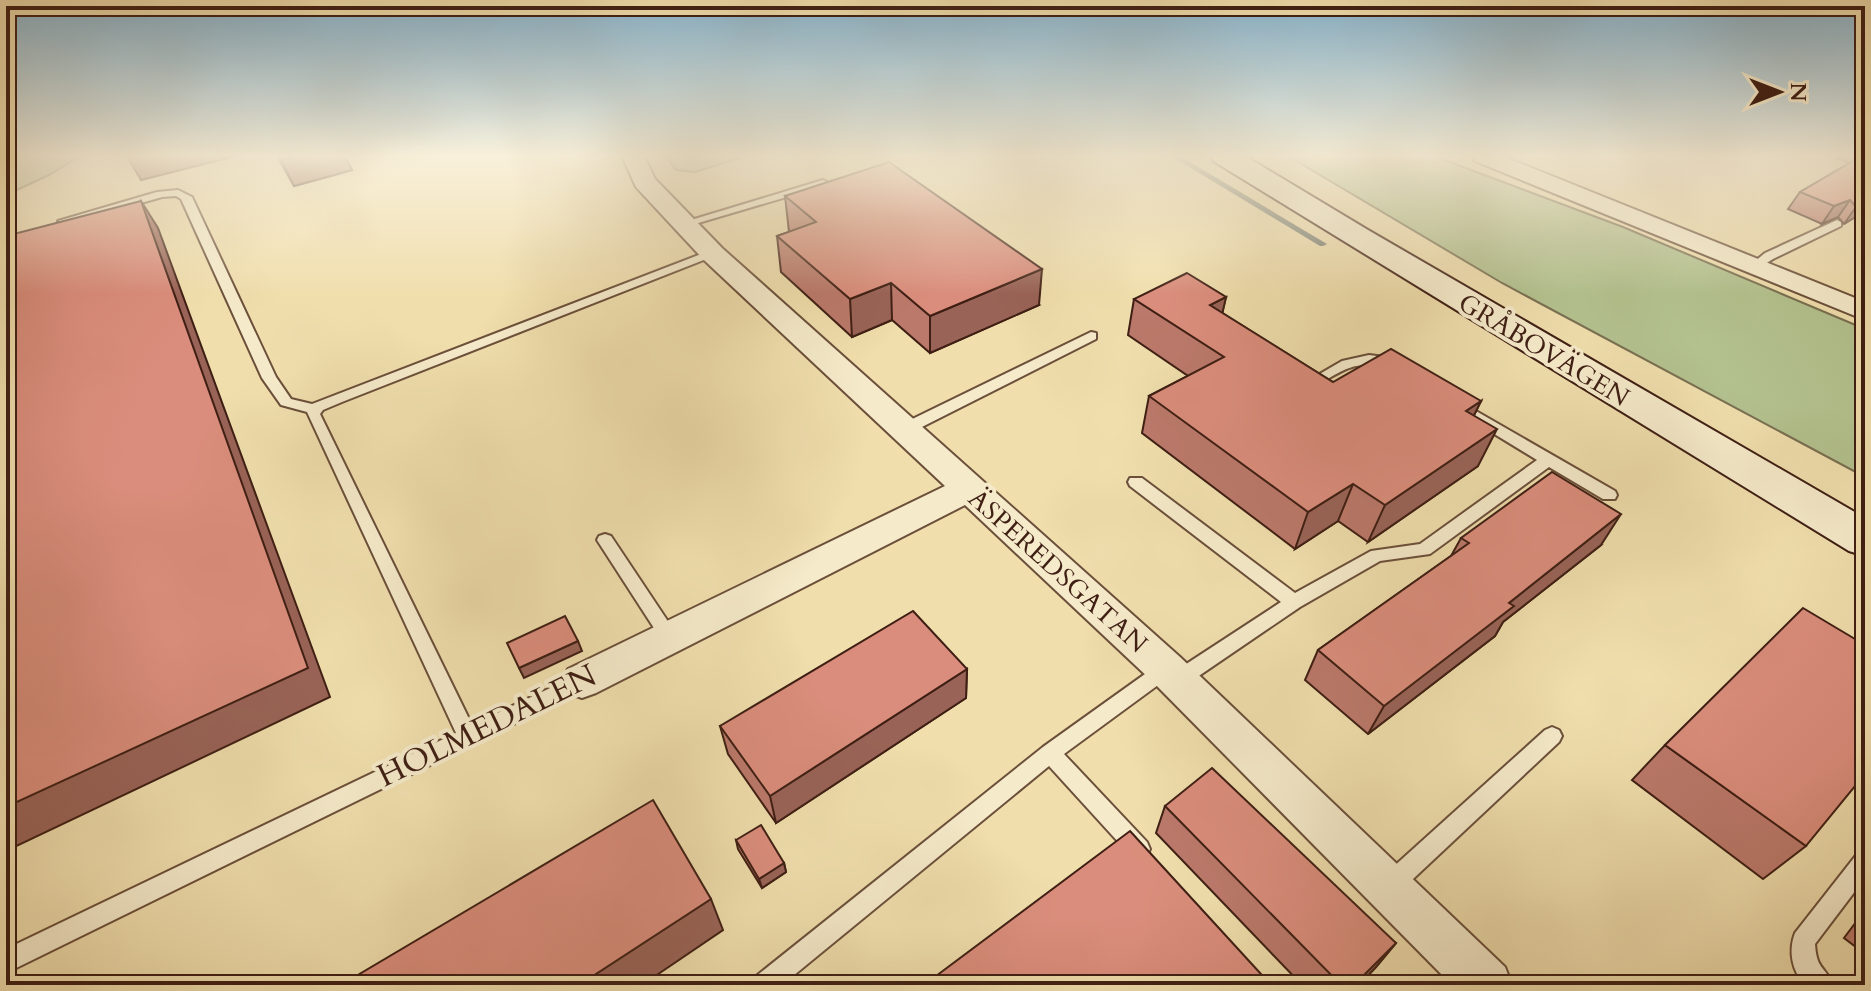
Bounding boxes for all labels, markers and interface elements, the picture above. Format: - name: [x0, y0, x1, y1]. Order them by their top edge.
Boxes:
- north arrow: [1739, 52, 1819, 132]
- text: N: [1783, 82, 1813, 102]
- street label: GRÅBOVÄGEN: [1452, 285, 1636, 415]
- street label: ÄSPEREDSGATAN: [961, 481, 1155, 661]
- street label: HOLMEDALEN: [370, 654, 604, 798]

